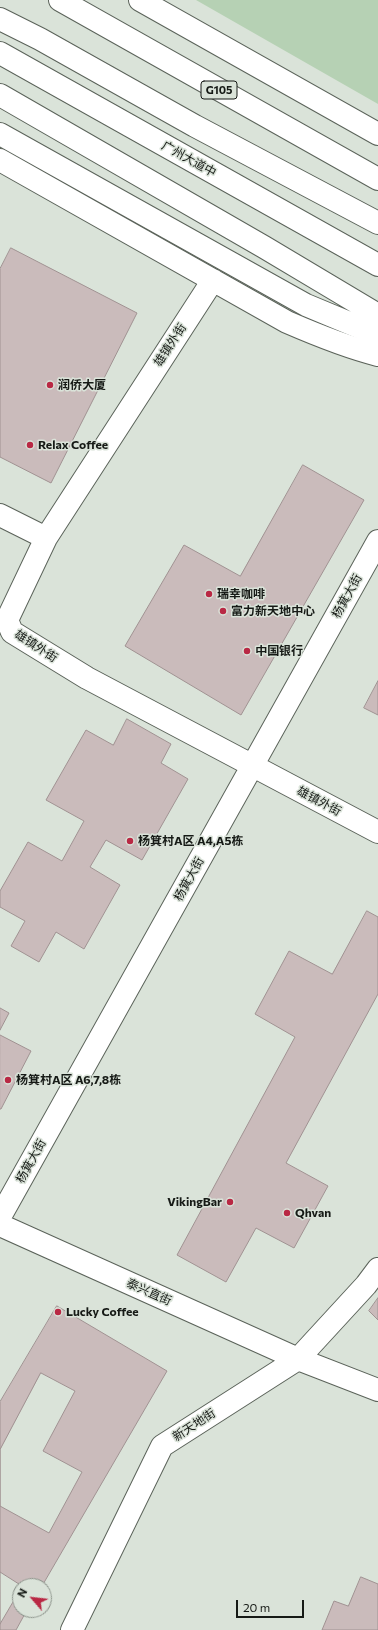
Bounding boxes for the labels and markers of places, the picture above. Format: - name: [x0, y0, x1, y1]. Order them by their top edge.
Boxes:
- place label: 润侨大厦: [58, 378, 106, 392]
- marker: 润侨大厦: [45, 380, 55, 390]
- place label: Relax Coffee: [38, 438, 108, 452]
- marker: Relax Coffee: [25, 440, 35, 450]
- place label: 瑞幸咖啡: [217, 587, 265, 601]
- marker: 瑞幸咖啡: [204, 589, 214, 599]
- place label: 富力新天地中心: [231, 604, 315, 618]
- marker: 富力新天地中心: [218, 606, 228, 616]
- place label: 中国银行: [255, 644, 303, 658]
- marker: 中国银行: [242, 646, 252, 656]
- place label: 杨箕村A区 A4,A5栋: [138, 834, 243, 848]
- marker: 杨箕村A区 A4,A5栋: [125, 836, 135, 846]
- place label: 杨箕村A区 A6,7,8栋: [16, 1073, 121, 1087]
- marker: 杨箕村A区 A6,7,8栋: [3, 1075, 13, 1085]
- place label: VikingBar: [167, 1195, 222, 1209]
- marker: VikingBar: [225, 1197, 235, 1207]
- place label: Qhvan: [295, 1206, 331, 1220]
- marker: Qhvan: [282, 1208, 292, 1218]
- place label: Lucky Coffee: [66, 1305, 139, 1319]
- marker: Lucky Coffee: [53, 1307, 63, 1317]

